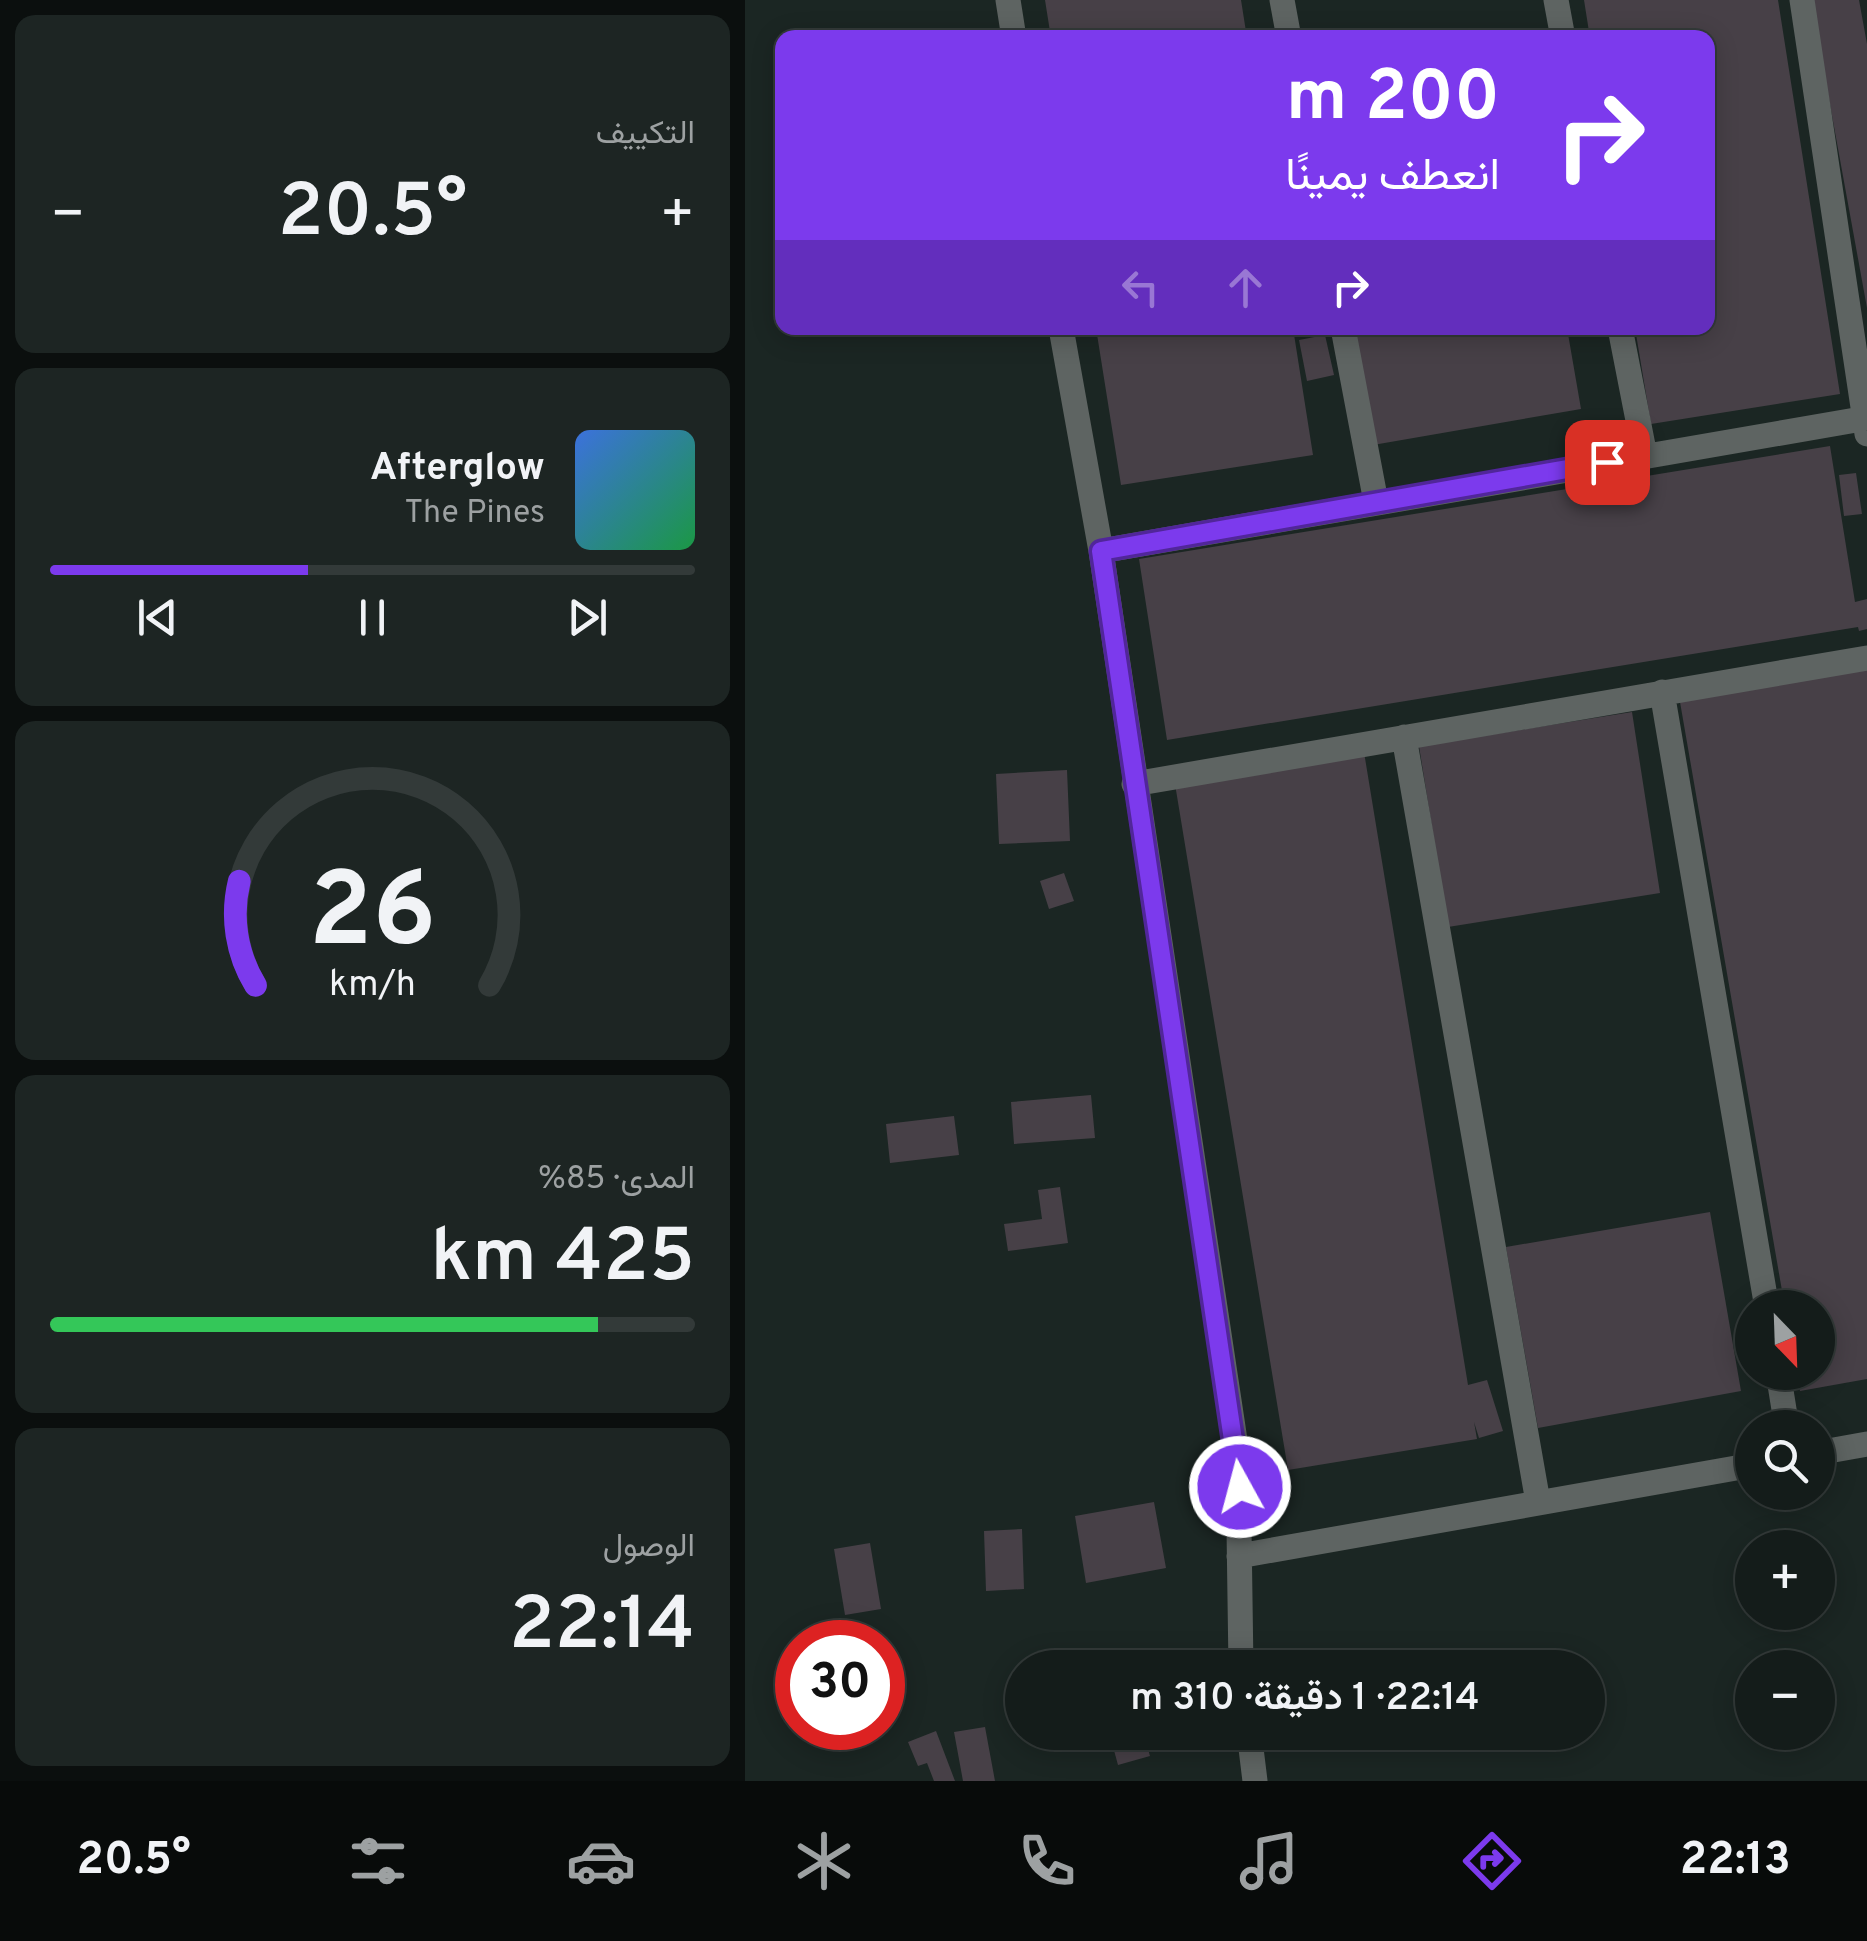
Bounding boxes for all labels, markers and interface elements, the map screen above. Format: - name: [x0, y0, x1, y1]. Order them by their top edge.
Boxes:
- text: 200 m: [1286, 56, 1500, 145]
- icon: right: [1535, 70, 1665, 200]
- text: التكييف: [596, 115, 695, 155]
- text: انعطف يمينًا: [1285, 149, 1500, 206]
- text: 20.5°: [278, 168, 467, 263]
- text: −: [50, 182, 85, 252]
- text: +: [660, 182, 695, 252]
- icon: left: [1113, 260, 1168, 315]
- icon: ahead: [1218, 260, 1273, 315]
- icon: right: [1323, 260, 1378, 315]
- pin: [1565, 420, 1650, 505]
- icon: arrive: [1580, 435, 1635, 490]
- text: Afterglow: [370, 445, 545, 494]
- text: The Pines: [404, 494, 545, 534]
- icon: previous: [130, 590, 185, 645]
- icon: pause: [345, 590, 400, 645]
- icon: next: [560, 590, 615, 645]
- text: 26: [309, 851, 436, 983]
- text: km/h: [329, 963, 416, 1009]
- text: المدى · 85%: [538, 1160, 695, 1200]
- text: 425 km: [431, 1213, 695, 1308]
- north arrow: [1735, 1290, 1835, 1390]
- map controls: [1735, 1290, 1835, 1750]
- button: search: [1735, 1410, 1835, 1510]
- position arrow: [1188, 1435, 1292, 1539]
- text: الوصول: [603, 1528, 695, 1568]
- button: +: [1735, 1530, 1835, 1630]
- text: 22:14: [509, 1581, 695, 1676]
- speed limit sign: 30: [775, 1620, 905, 1750]
- button: −: [1735, 1650, 1835, 1750]
- text: 22:14 · 1 دقيقة · 310 m: [1130, 1675, 1480, 1724]
- icon: filters: [343, 1826, 413, 1896]
- icon: car: [566, 1826, 636, 1896]
- icon: climate: [789, 1826, 859, 1896]
- icon: phone: [1012, 1826, 1082, 1896]
- icon: music: [1234, 1826, 1304, 1896]
- icon: directions: [1457, 1826, 1527, 1896]
- text: 20.5°: [76, 1833, 191, 1890]
- text: 22:13: [1680, 1833, 1791, 1890]

